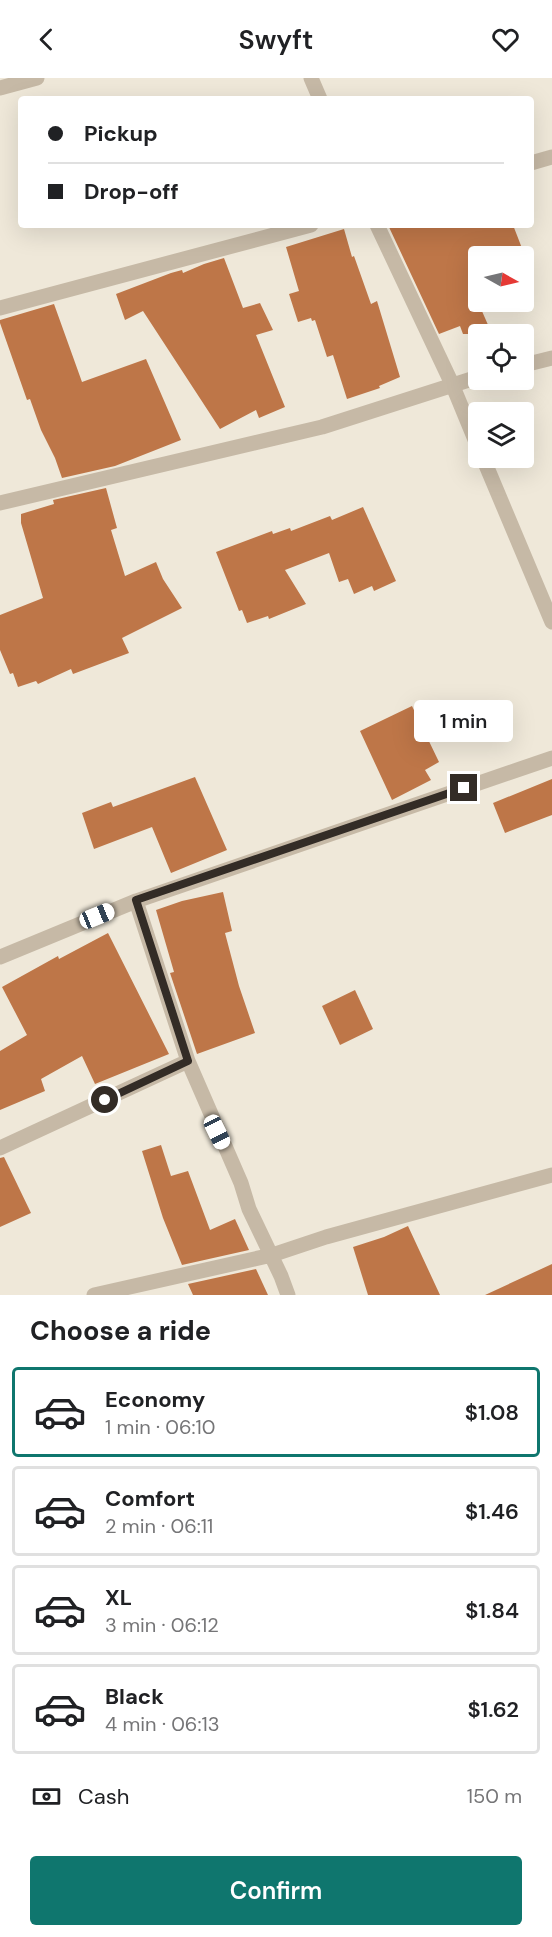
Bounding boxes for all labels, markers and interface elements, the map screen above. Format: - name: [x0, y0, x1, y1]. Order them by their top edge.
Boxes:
- text: Swyft: [239, 22, 313, 57]
- icon: back: [30, 23, 63, 56]
- icon: heart: [489, 23, 522, 56]
- text: Pickup: [84, 119, 158, 148]
- text: Drop-off: [84, 177, 179, 206]
- north arrow: [468, 246, 534, 312]
- map controls: [468, 246, 534, 468]
- button: locate: [468, 324, 534, 390]
- button: layers: [468, 402, 534, 468]
- callout: 1 min: [414, 701, 514, 743]
- text: 1 min: [440, 708, 487, 734]
- route end: [450, 774, 477, 801]
- car: [77, 901, 117, 931]
- route start: [91, 1086, 118, 1113]
- car: [201, 1112, 233, 1152]
- text: Choose a ride: [30, 1313, 211, 1348]
- icon: car: [33, 1385, 87, 1439]
- text: Economy: [105, 1385, 205, 1414]
- text: $1.08: [465, 1398, 519, 1427]
- text: 1 min · 06:10: [105, 1414, 215, 1440]
- icon: car: [33, 1484, 87, 1538]
- text: Comfort: [105, 1484, 195, 1513]
- text: $1.46: [465, 1497, 519, 1526]
- text: 2 min · 06:11: [105, 1513, 213, 1539]
- icon: car: [33, 1583, 87, 1637]
- text: XL: [105, 1583, 132, 1612]
- text: $1.84: [465, 1596, 519, 1625]
- text: 3 min · 06:12: [105, 1612, 219, 1638]
- icon: car: [33, 1682, 87, 1736]
- text: Black: [105, 1682, 164, 1711]
- text: $1.62: [467, 1695, 519, 1724]
- text: 4 min · 06:13: [105, 1711, 220, 1737]
- icon: cash: [30, 1780, 63, 1813]
- text: Cash: [78, 1782, 129, 1811]
- text: 150 m: [467, 1783, 522, 1809]
- button: Confirm: [30, 1856, 522, 1925]

